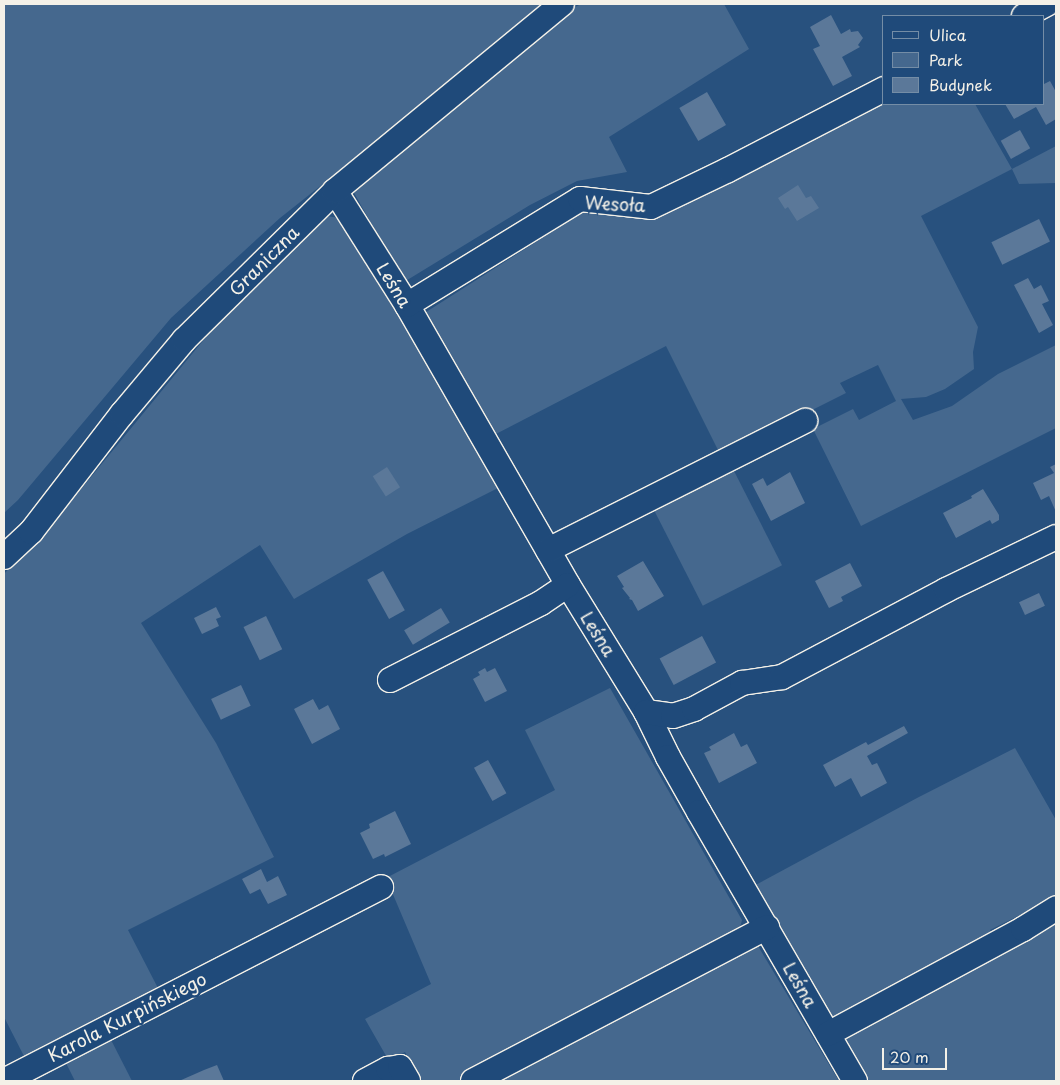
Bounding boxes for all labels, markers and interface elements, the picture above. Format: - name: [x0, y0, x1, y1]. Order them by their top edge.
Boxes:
- legend: [882, 15, 1045, 105]
- text: Ulica: [929, 23, 966, 46]
- text: Park: [929, 48, 963, 71]
- text: Budynek: [929, 73, 992, 96]
- street label: Wesoła: [584, 192, 646, 216]
- street label: Graniczna: [225, 222, 303, 300]
- street label: Leśna: [372, 259, 416, 311]
- street label: Leśna: [576, 608, 620, 660]
- street label: Leśna: [778, 959, 822, 1011]
- street label: Karola Kurpińskiego: [44, 968, 210, 1066]
- scale bar: [885, 1038, 950, 1070]
- text: 20 m: [890, 1045, 929, 1068]

